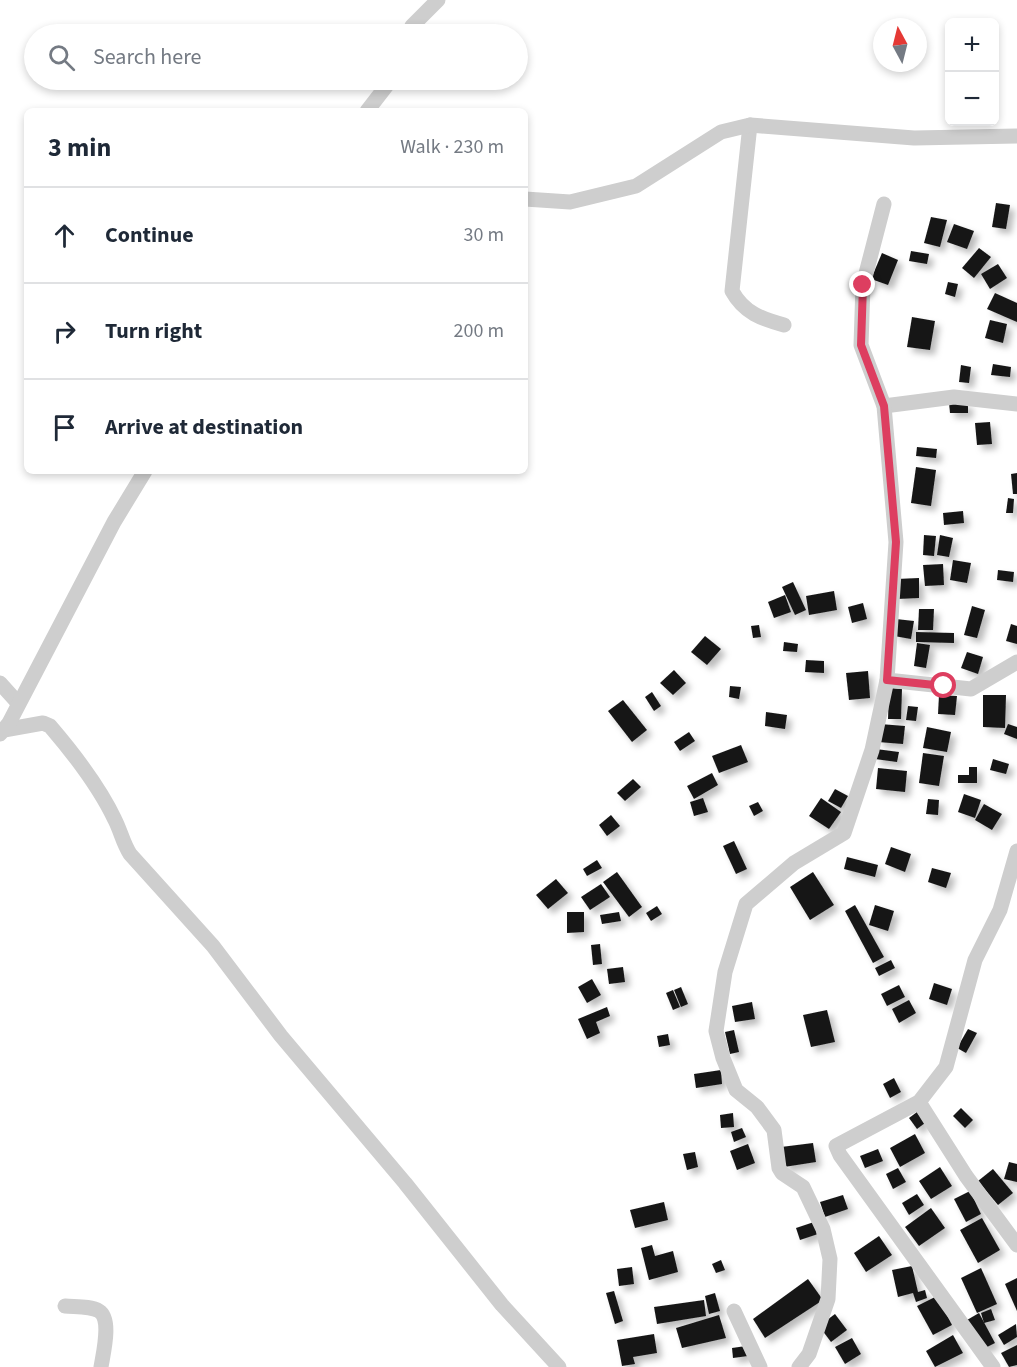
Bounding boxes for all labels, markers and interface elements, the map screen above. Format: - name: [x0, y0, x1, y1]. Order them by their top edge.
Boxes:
- north arrow: [873, 18, 927, 72]
- map controls: [945, 18, 999, 126]
- button: +: [945, 18, 999, 72]
- search box: [24, 24, 528, 90]
- icon: search: [45, 41, 78, 74]
- text: Search here: [93, 41, 201, 73]
- button: −: [945, 72, 999, 126]
- text: 3 min: [48, 129, 111, 166]
- text: Walk · 230 m: [400, 133, 504, 161]
- icon: ahead: [48, 219, 81, 252]
- text: Continue: [105, 219, 194, 251]
- text: 30 m: [464, 221, 504, 249]
- route end: [849, 271, 875, 297]
- icon: right: [48, 315, 81, 348]
- text: Turn right: [105, 315, 202, 347]
- text: 200 m: [454, 317, 504, 345]
- icon: arrive: [48, 411, 81, 444]
- text: Arrive at destination: [105, 411, 303, 443]
- route start: [930, 672, 956, 698]

